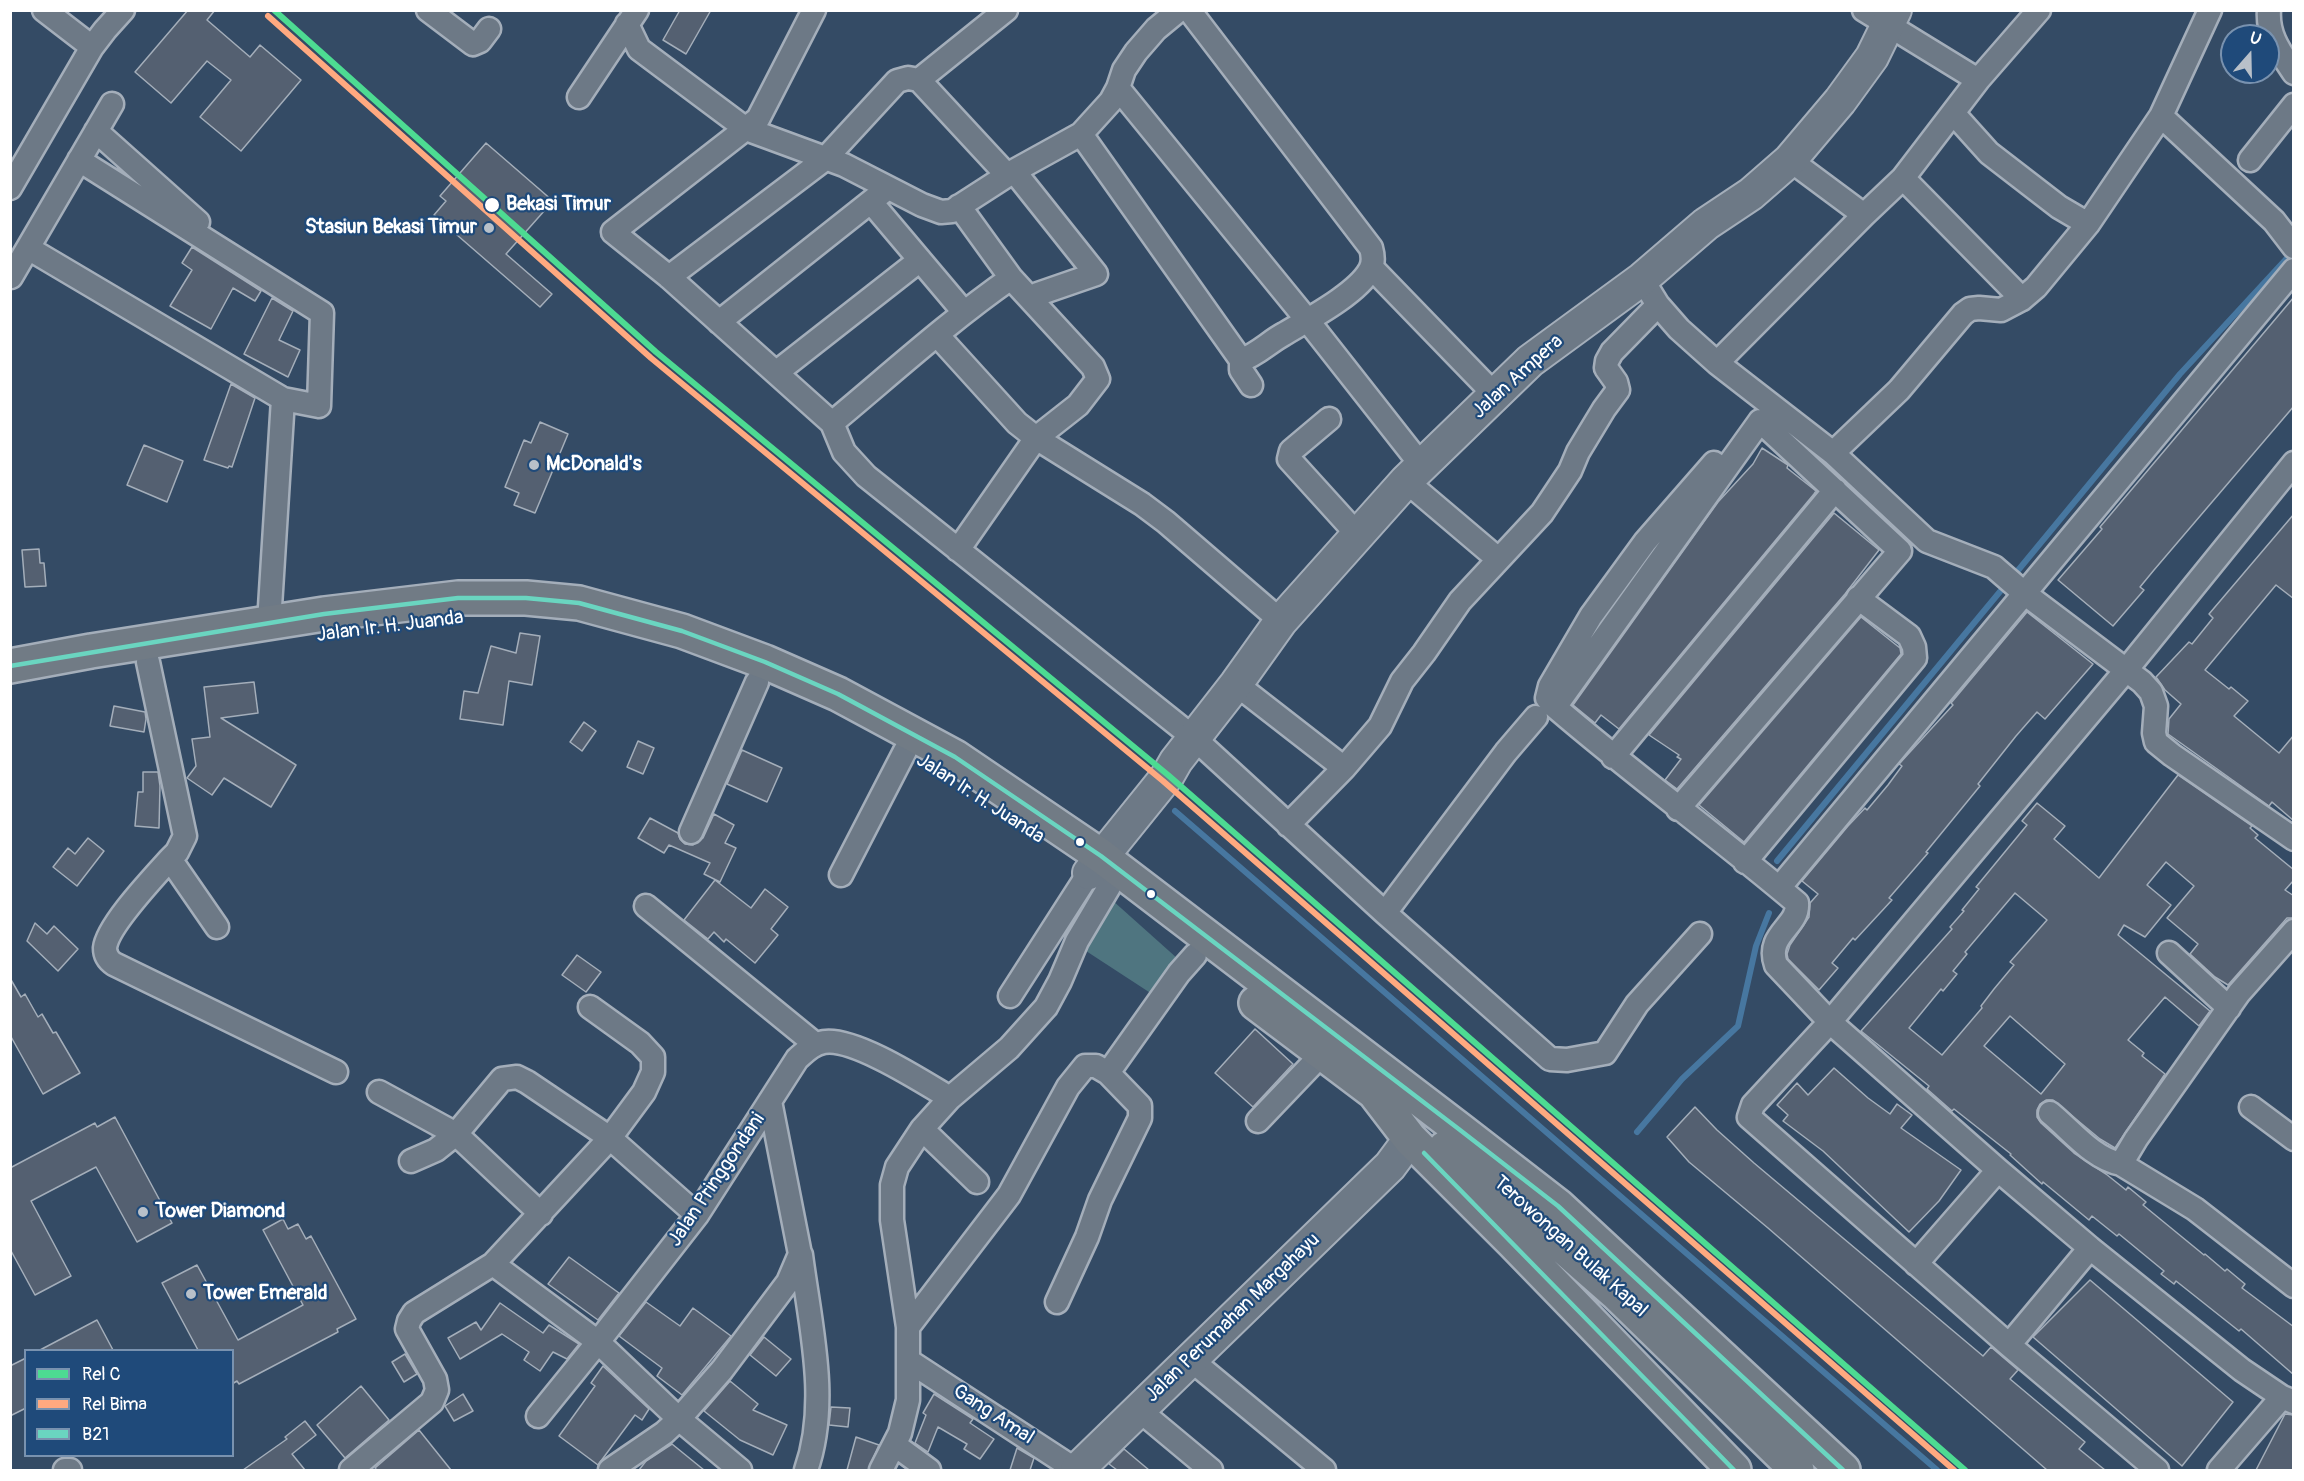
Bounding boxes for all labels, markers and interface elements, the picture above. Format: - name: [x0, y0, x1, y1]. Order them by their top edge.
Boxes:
- north arrow: [2220, 24, 2280, 84]
- text: U: [2247, 28, 2264, 50]
- place label: Bekasi Timur: [506, 193, 611, 217]
- marker: Bekasi Timur: [483, 196, 501, 214]
- place label: Stasiun Bekasi Timur: [305, 216, 477, 240]
- marker: Stasiun Bekasi Timur: [482, 221, 496, 235]
- street label: Jalan Ampera: [1468, 330, 1568, 424]
- place label: McDonald's: [546, 453, 642, 477]
- marker: McDonald's: [527, 458, 541, 472]
- street label: Jalan Ir. H. Juanda: [315, 606, 465, 648]
- street label: Jalan Ir. H. Juanda: [911, 749, 1049, 849]
- unlabelled marker: [1074, 836, 1086, 848]
- unlabelled marker: [1145, 888, 1157, 900]
- street label: Jalan Pringgondani: [663, 1109, 771, 1251]
- street label: Terowongan Bulak Kapal: [1488, 1171, 1652, 1323]
- place label: Tower Diamond: [155, 1200, 285, 1224]
- marker: Tower Diamond: [136, 1205, 150, 1219]
- street label: Jalan Perumahan Margahayu: [1141, 1228, 1325, 1408]
- place label: Tower Emerald: [203, 1282, 328, 1306]
- marker: Tower Emerald: [184, 1287, 198, 1301]
- legend: [24, 1349, 234, 1457]
- text: Rel C: [82, 1363, 121, 1386]
- street label: Gang Amal: [948, 1380, 1038, 1450]
- text: Rel Bima: [82, 1393, 147, 1416]
- text: B21: [82, 1423, 109, 1446]

